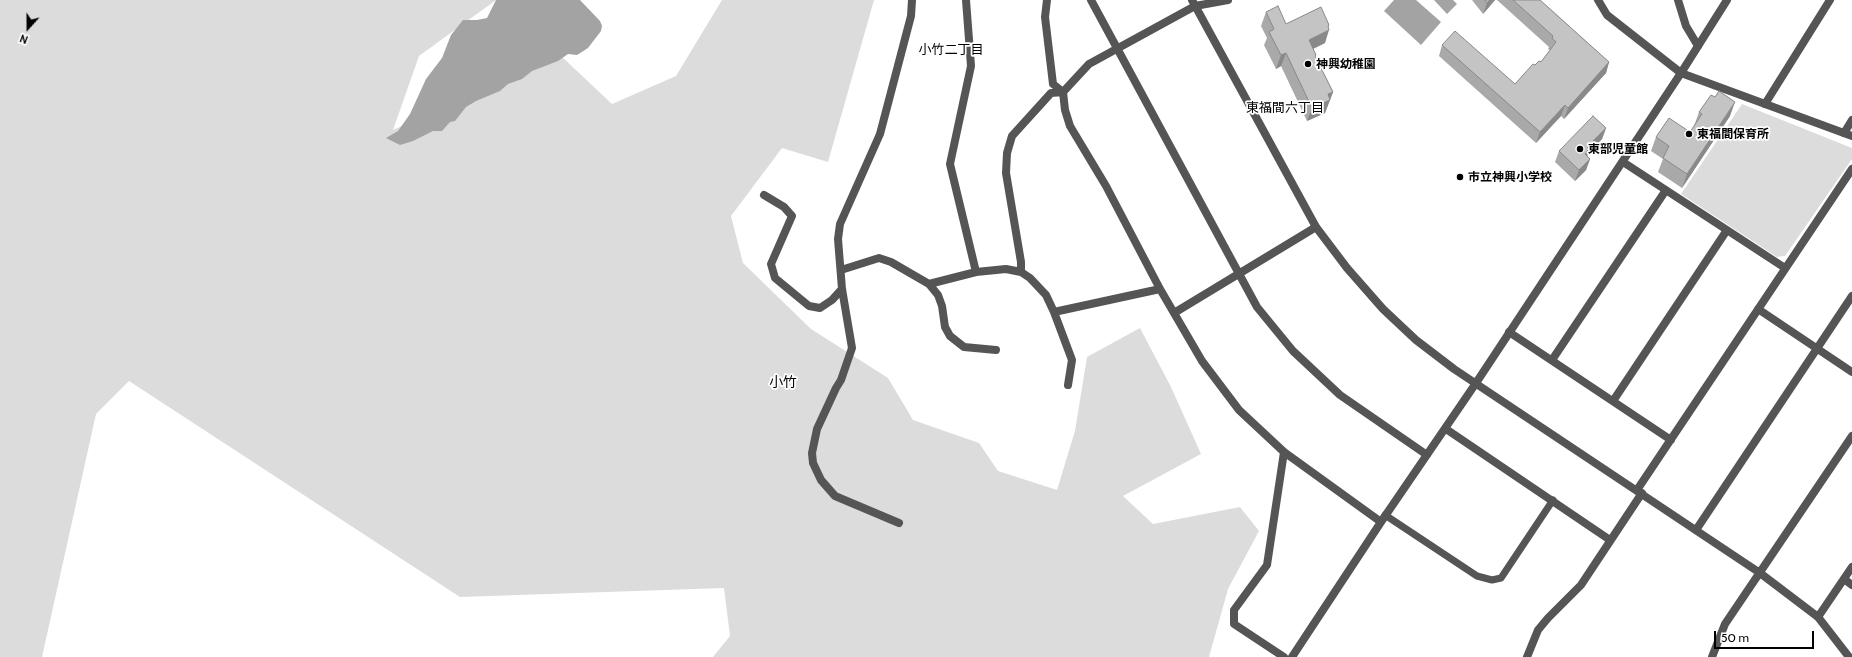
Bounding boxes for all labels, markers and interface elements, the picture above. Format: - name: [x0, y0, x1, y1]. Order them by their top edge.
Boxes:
- north arrow: [8, 8, 48, 48]
- text: N: [18, 31, 30, 47]
- district label: 小竹二丁目: [919, 42, 983, 58]
- place label: 神興幼稚園: [1316, 57, 1376, 71]
- marker: 神興幼稚園: [1303, 59, 1313, 69]
- district label: 東福間六丁目: [1246, 100, 1324, 116]
- place label: 東福間保育所: [1697, 127, 1769, 141]
- marker: 東福間保育所: [1684, 129, 1694, 139]
- place label: 東部児童館: [1588, 142, 1648, 156]
- marker: 東部児童館: [1575, 144, 1585, 154]
- place label: 市立神興小学校: [1468, 170, 1552, 184]
- marker: 市立神興小学校: [1455, 172, 1465, 182]
- district label: 小竹: [769, 375, 797, 391]
- scale bar: [1716, 623, 1816, 649]
- text: 50 m: [1721, 630, 1749, 645]

